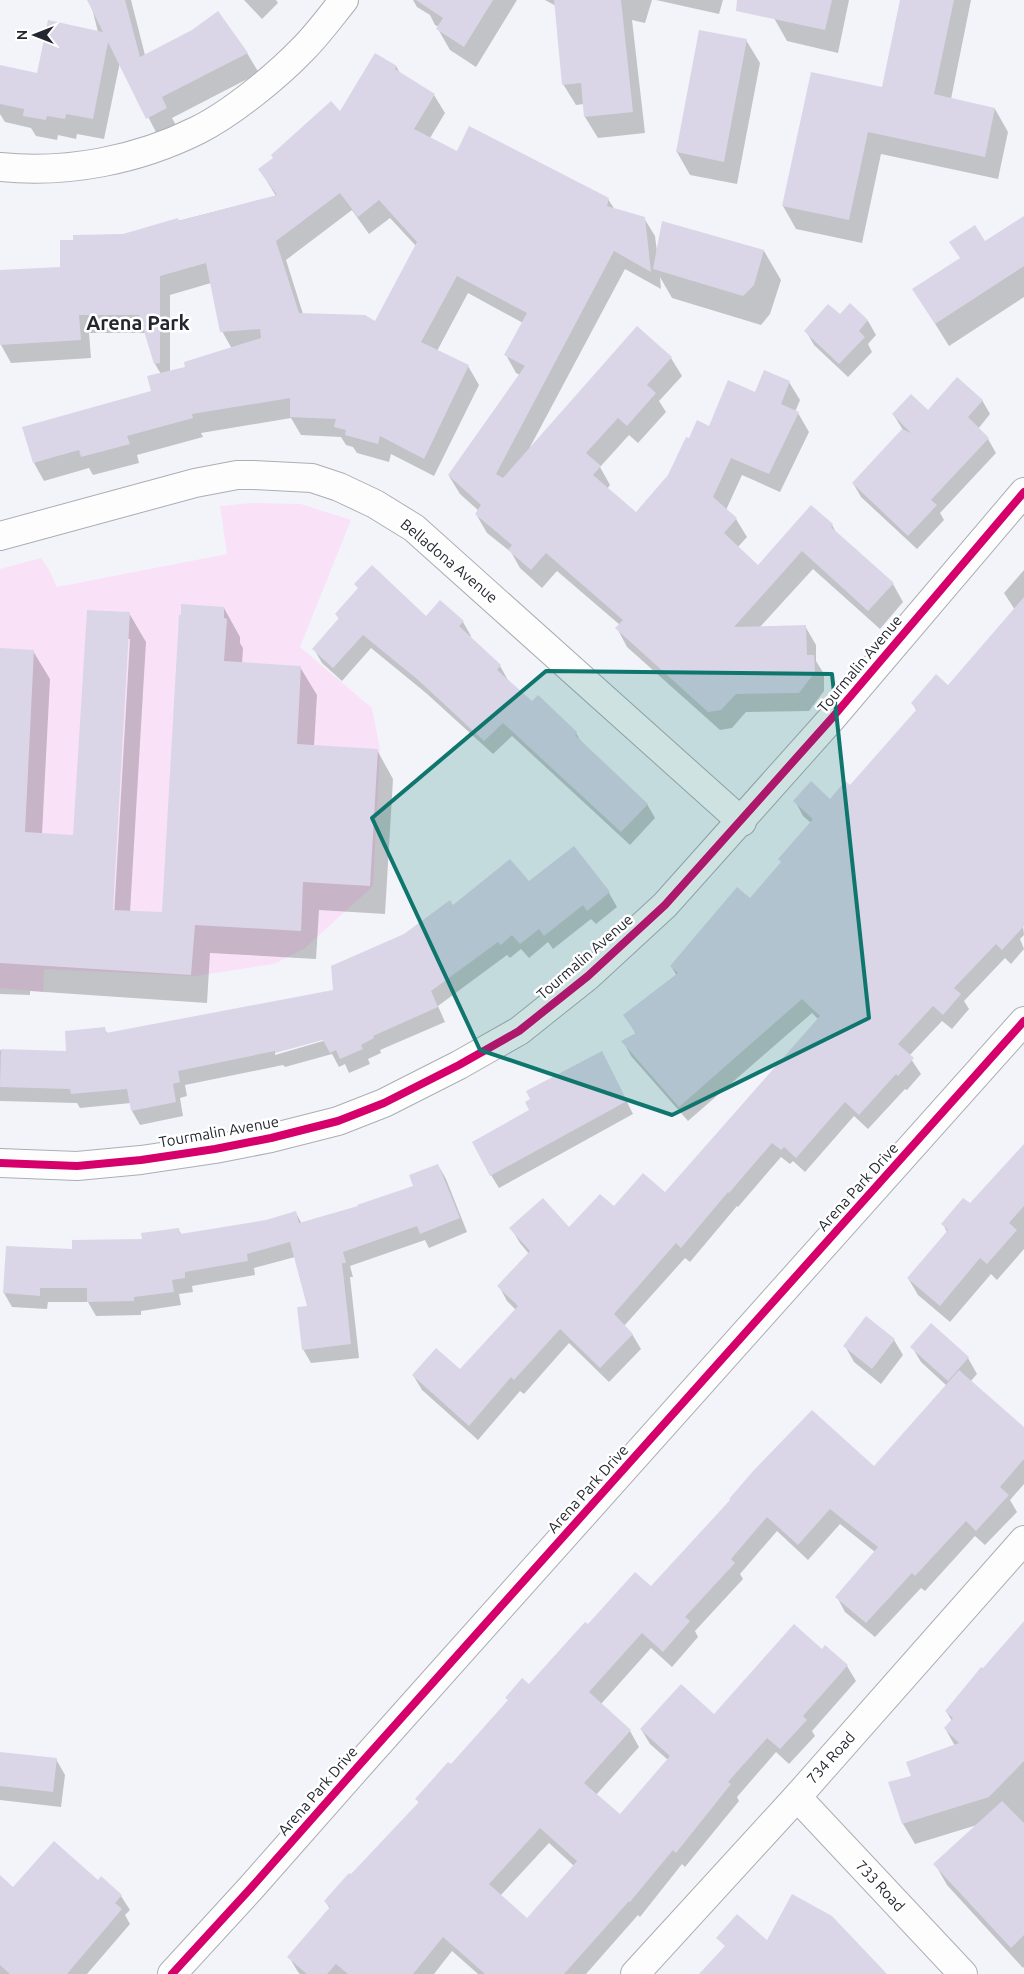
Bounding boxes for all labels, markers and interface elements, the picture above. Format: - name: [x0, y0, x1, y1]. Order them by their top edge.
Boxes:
- north arrow: [10, 10, 60, 60]
- text: N: [14, 30, 30, 40]
- district label: Arena Park: [86, 311, 190, 334]
- street label: Belladona Avenue: [397, 515, 501, 606]
- street label: Tourmalin Avenue: [814, 612, 905, 716]
- street label: Tourmalin Avenue: [533, 910, 636, 1003]
- street label: Tourmalin Avenue: [158, 1113, 280, 1150]
- street label: Arena Park Drive: [814, 1139, 901, 1234]
- street label: Arena Park Drive: [544, 1441, 631, 1536]
- street label: 734 Road: [803, 1728, 858, 1787]
- street label: Arena Park Drive: [274, 1743, 361, 1839]
- street label: 733 Road: [853, 1857, 908, 1915]

